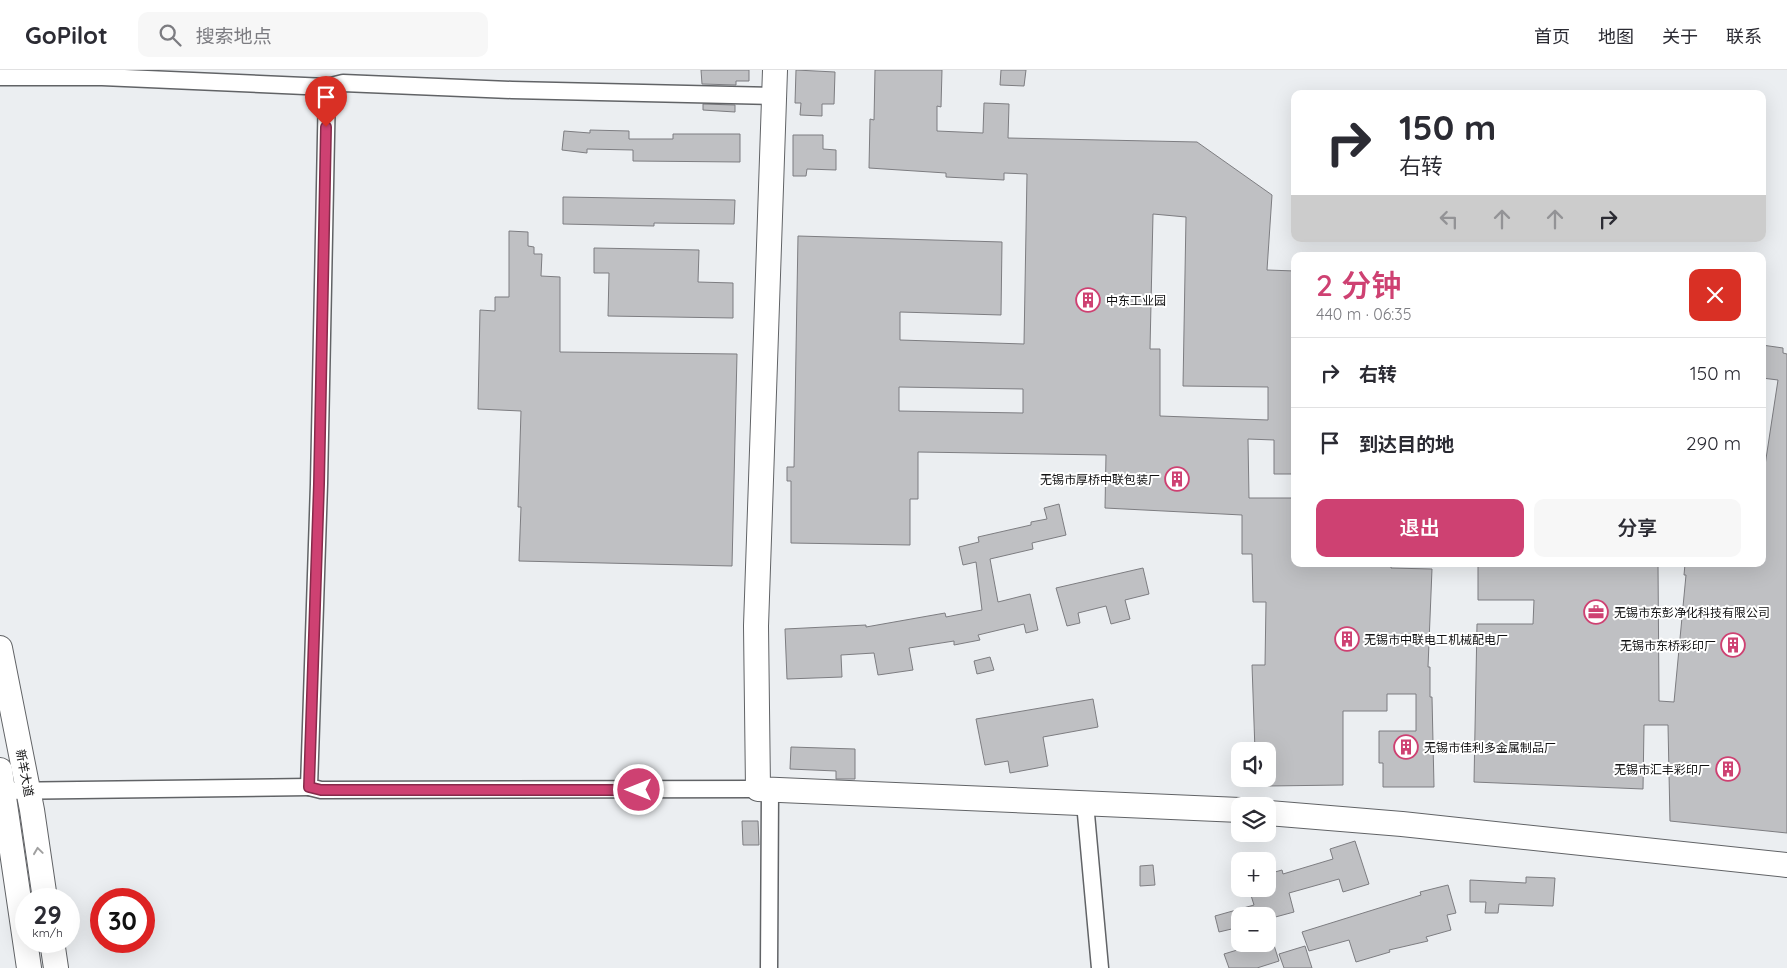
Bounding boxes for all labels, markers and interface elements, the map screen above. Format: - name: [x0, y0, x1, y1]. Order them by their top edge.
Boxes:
- search box: [138, 12, 488, 57]
- text: GoPilot: [25, 20, 108, 50]
- icon: search: [156, 21, 184, 49]
- text: 搜索地点: [196, 24, 272, 48]
- text: 首页: [1534, 25, 1570, 48]
- text: 地图: [1598, 25, 1634, 48]
- text: 关于: [1662, 25, 1698, 48]
- text: 联系: [1726, 25, 1762, 48]
- pin: [305, 76, 347, 127]
- icon: arrive: [312, 83, 340, 111]
- text: 150 m: [1399, 105, 1496, 149]
- icon: right: [1316, 110, 1381, 175]
- text: 右转: [1399, 152, 1443, 180]
- icon: left: [1435, 205, 1463, 233]
- icon: ahead: [1488, 205, 1516, 233]
- icon: ahead: [1541, 205, 1569, 233]
- icon: right: [1594, 205, 1622, 233]
- text: 2 分钟: [1316, 266, 1401, 304]
- button: close: [1689, 269, 1741, 321]
- building icon: 中东工业园: [1075, 287, 1101, 313]
- place label: 中东工业园: [1106, 293, 1166, 308]
- text: 440 m · 06:35: [1316, 304, 1411, 324]
- icon: right: [1316, 359, 1344, 387]
- text: 150 m: [1690, 361, 1741, 385]
- text: 右转: [1359, 362, 1397, 386]
- icon: arrive: [1316, 429, 1344, 457]
- text: 290 m: [1686, 431, 1741, 455]
- text: 到达目的地: [1359, 432, 1454, 456]
- building icon: 无锡市厚桥中联包装厂: [1164, 466, 1190, 492]
- place label: 无锡市厚桥中联包装厂: [1040, 472, 1160, 487]
- button: 退出: [1316, 499, 1524, 557]
- button: 分享: [1534, 499, 1741, 557]
- office icon: 无锡市东彭净化科技有限公司: [1583, 599, 1609, 625]
- place label: 无锡市东彭净化科技有限公司: [1614, 605, 1770, 620]
- building icon: 无锡市中联电工机械配电厂: [1334, 626, 1360, 652]
- place label: 无锡市中联电工机械配电厂: [1364, 632, 1508, 647]
- building icon: 无锡市东桥彩印厂: [1720, 632, 1746, 658]
- place label: 无锡市东桥彩印厂: [1620, 638, 1716, 653]
- building icon: 无锡市佳利多金属制品厂: [1393, 734, 1419, 760]
- place label: 无锡市佳利多金属制品厂: [1424, 740, 1556, 755]
- map controls: [1231, 742, 1276, 952]
- button: sound: [1231, 742, 1276, 787]
- street label: 新羊大道: [13, 748, 37, 798]
- building icon: 无锡市汇丰彩印厂: [1715, 756, 1741, 782]
- place label: 无锡市汇丰彩印厂: [1614, 762, 1710, 777]
- position arrow: [612, 763, 664, 815]
- button: layers: [1231, 797, 1276, 842]
- one-way arrow: [34, 846, 44, 855]
- button: +: [1231, 852, 1276, 897]
- speed limit sign: 30: [90, 888, 155, 953]
- text: 29: [33, 899, 62, 930]
- button: −: [1231, 907, 1276, 952]
- text: km/h: [32, 925, 63, 940]

